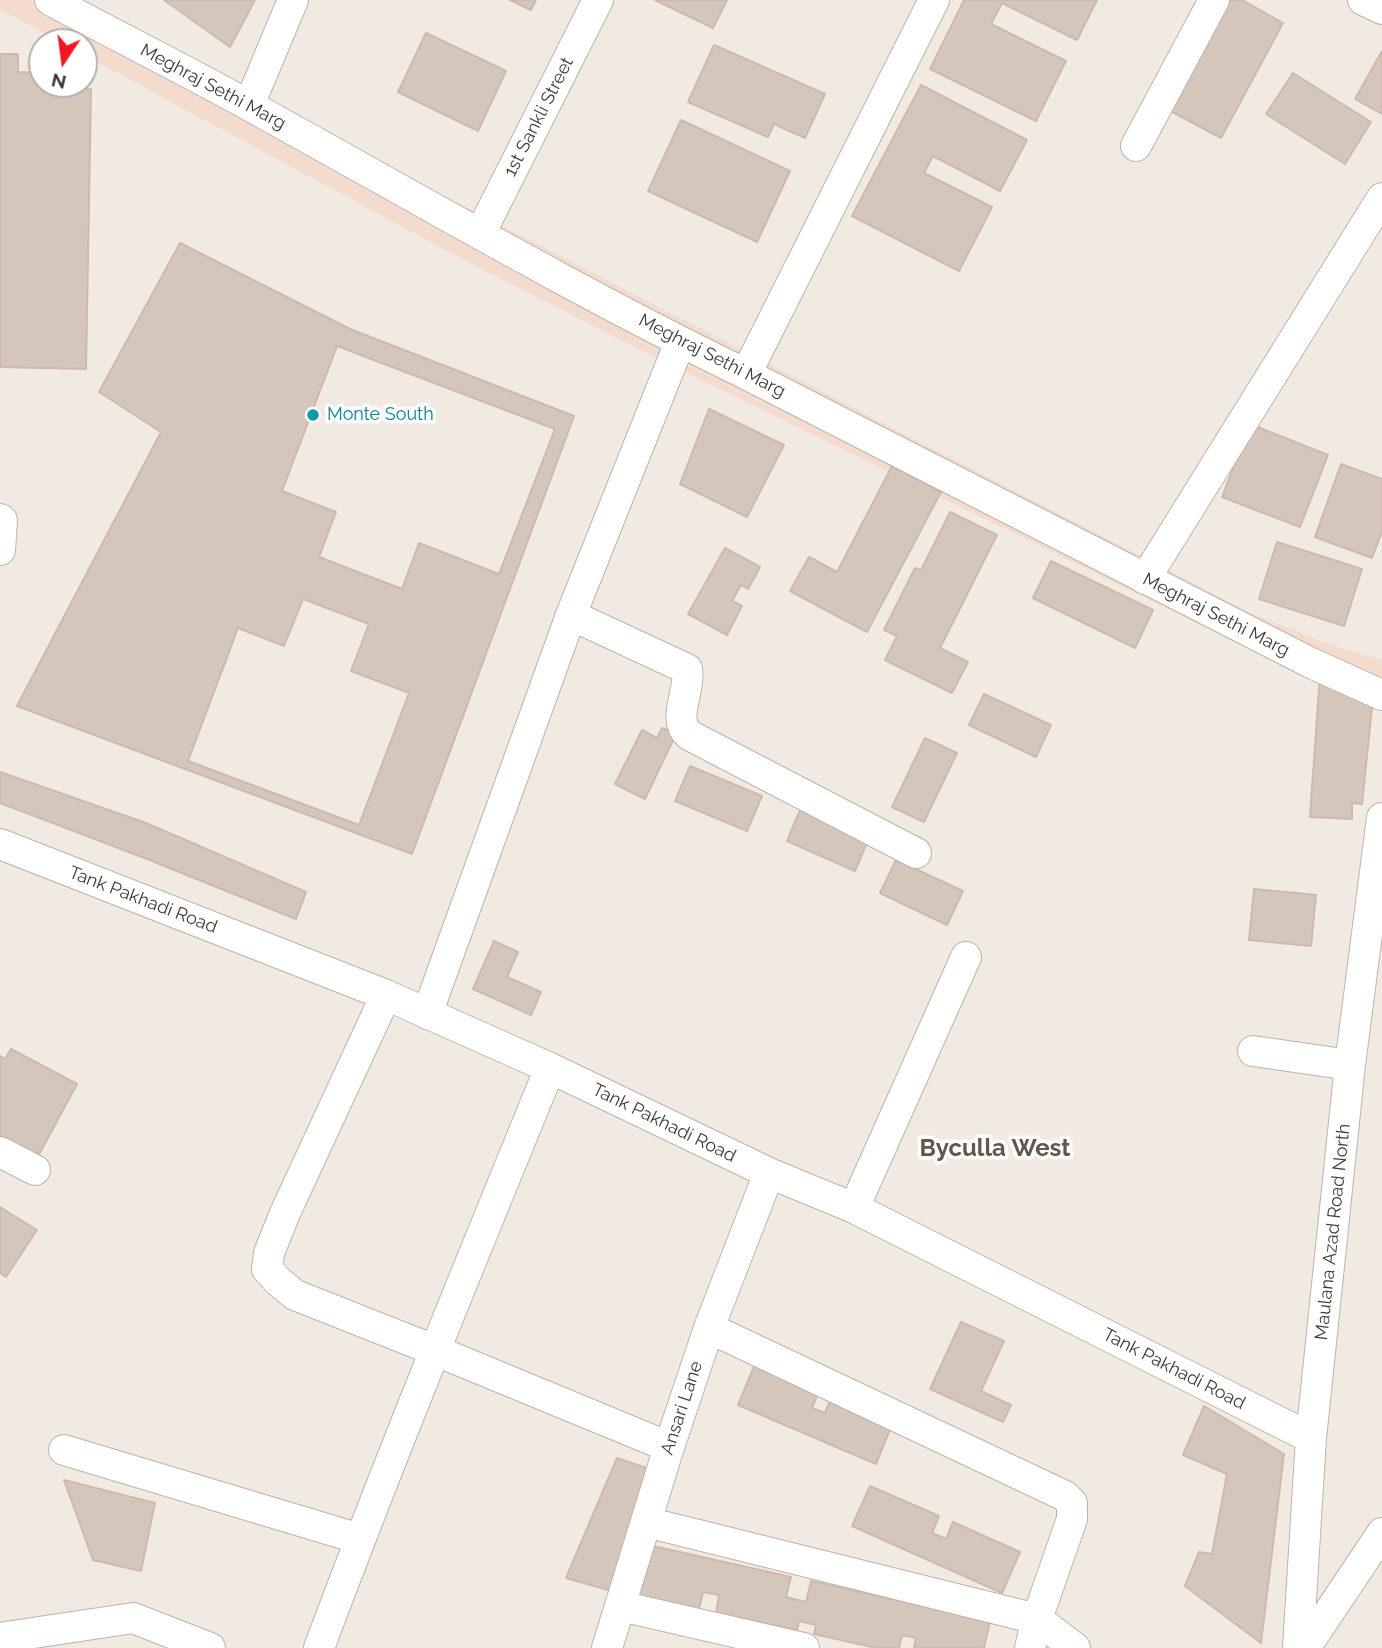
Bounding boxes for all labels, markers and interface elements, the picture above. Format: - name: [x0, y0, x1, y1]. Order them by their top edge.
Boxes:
- north arrow: [28, 28, 98, 98]
- street label: Meghraj Sethi Marg: [137, 40, 289, 134]
- street label: 1st Sankli Street: [500, 54, 578, 180]
- text: N: [49, 69, 68, 94]
- street label: Meghraj Sethi Marg: [635, 310, 789, 402]
- place label: Monte South: [327, 404, 434, 426]
- marker: Monte South: [305, 407, 321, 423]
- street label: Meghraj Sethi Marg: [1139, 569, 1293, 661]
- street label: Tank Pakhadi Road: [66, 862, 220, 938]
- street label: Tank Pakhadi Road: [589, 1079, 739, 1167]
- street label: Maulana Azad Road North: [1311, 1123, 1355, 1341]
- district label: Byculla West: [919, 1135, 1071, 1163]
- street label: Tank Pakhadi Road: [1099, 1324, 1249, 1414]
- street label: Ansari Lane: [657, 1358, 707, 1458]

